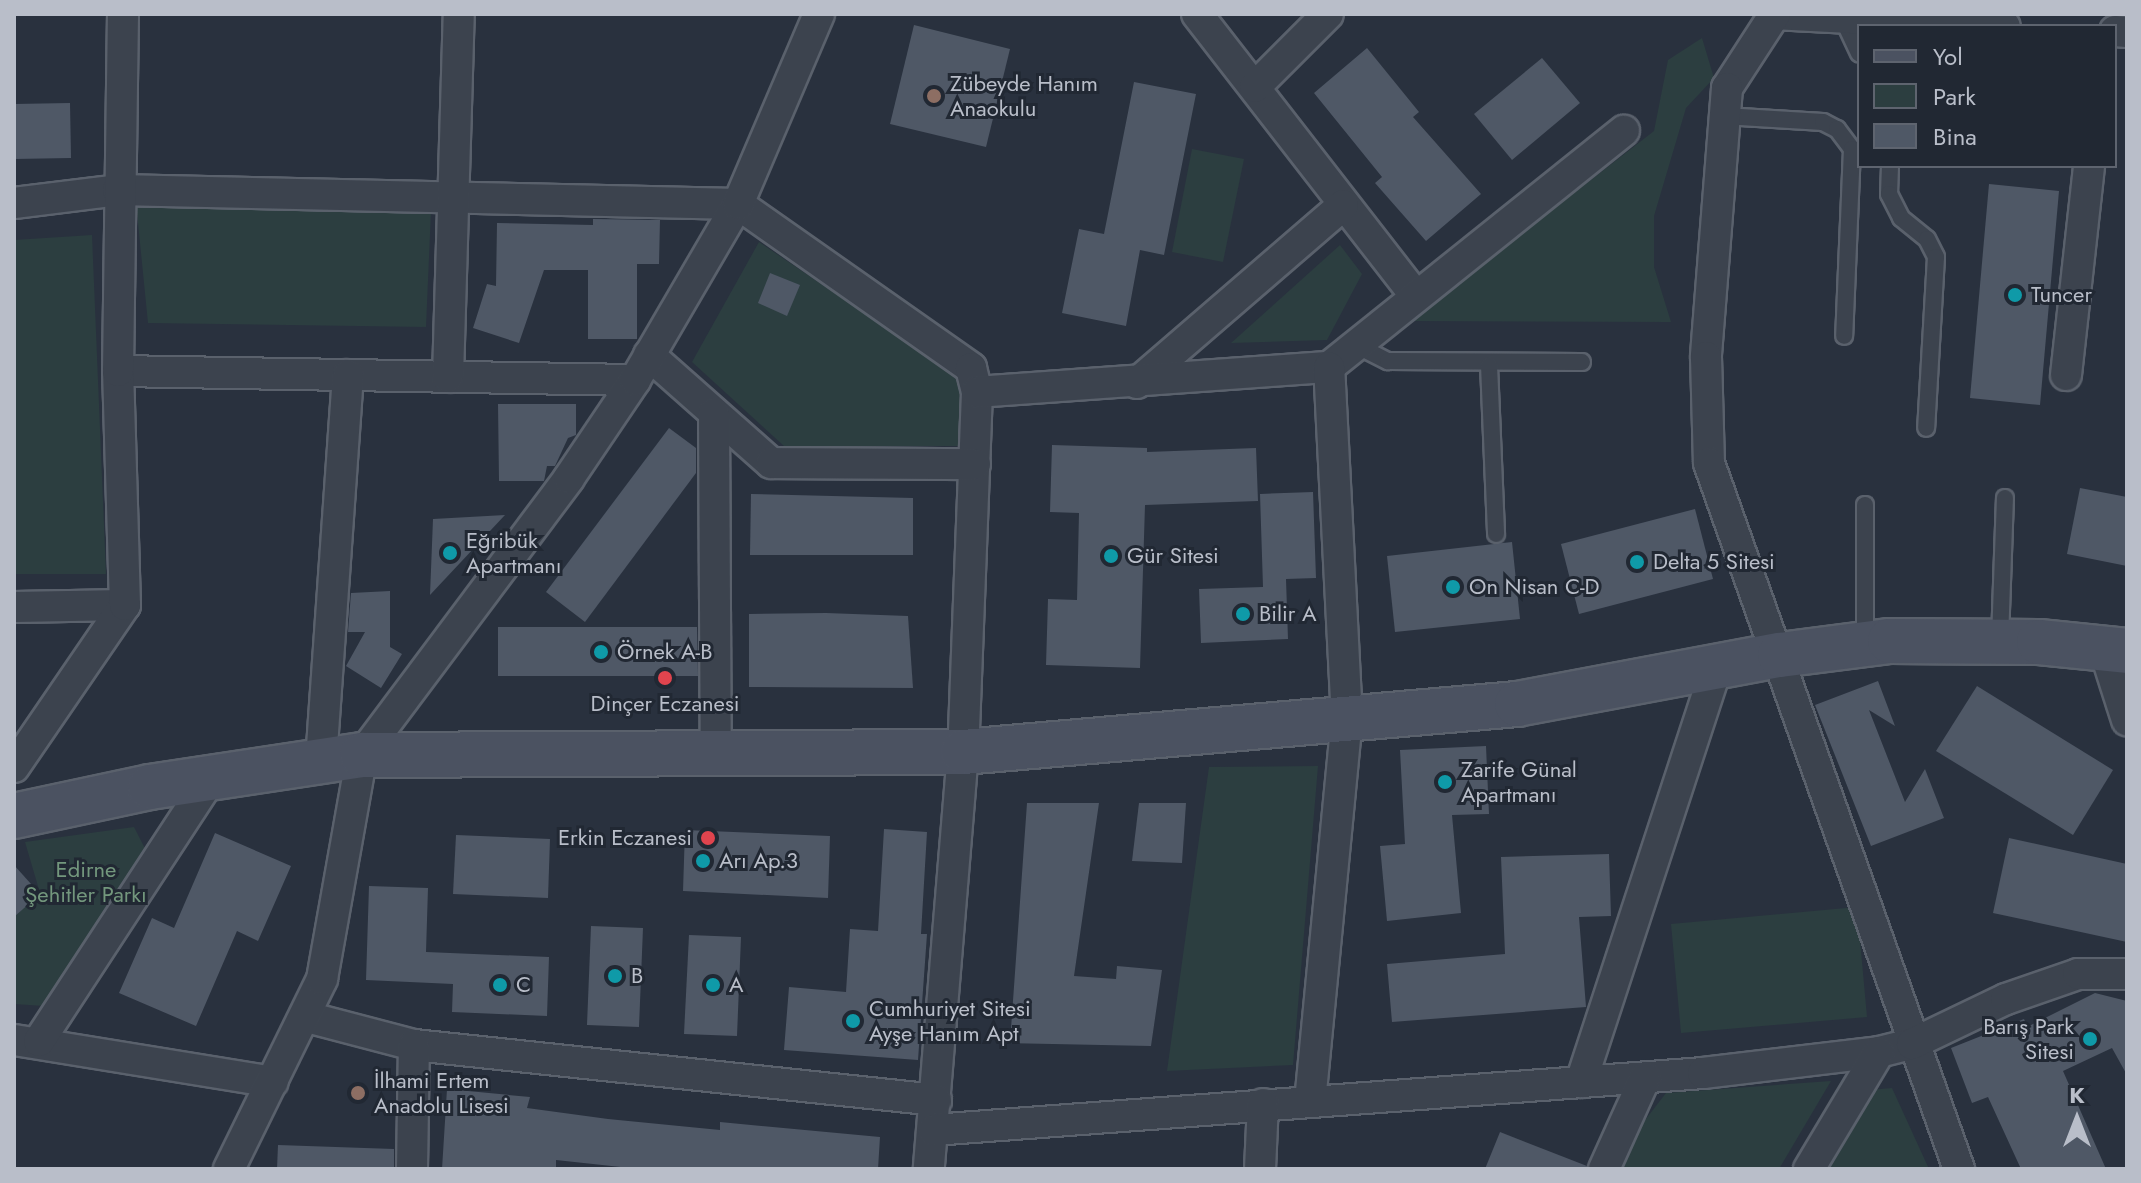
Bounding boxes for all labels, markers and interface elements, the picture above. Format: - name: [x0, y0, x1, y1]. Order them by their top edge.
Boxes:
- legend: [1857, 24, 2117, 168]
- text: Yol: [1933, 39, 1963, 74]
- place label: Zübeyde Hanım Anaokulu: [950, 70, 1098, 122]
- text: Park: [1933, 79, 1976, 114]
- marker: Zübeyde Hanım Anaokulu: [925, 87, 943, 105]
- text: Bina: [1933, 119, 1977, 154]
- place label: Tuncer: [2031, 282, 2092, 308]
- marker: Tuncer: [2006, 286, 2024, 304]
- place label: Eğribük Apartmanı: [466, 527, 561, 578]
- place label: Gür Sitesi: [1127, 543, 1219, 569]
- marker: Eğribük Apartmanı: [441, 544, 459, 562]
- marker: Gür Sitesi: [1102, 547, 1120, 565]
- place label: Delta 5 Sitesi: [1653, 549, 1775, 575]
- marker: Delta 5 Sitesi: [1628, 553, 1646, 571]
- place label: On Nisan C-D: [1469, 574, 1600, 600]
- marker: On Nisan C-D: [1444, 578, 1462, 596]
- place label: Bilir A: [1259, 601, 1316, 627]
- marker: Bilir A: [1234, 605, 1252, 623]
- place label: Örnek A-B: [617, 639, 713, 665]
- marker: Örnek A-B: [592, 643, 610, 661]
- marker: Dinçer Eczanesi: [656, 669, 674, 687]
- place label: Dinçer Eczanesi: [590, 691, 740, 717]
- place label: Zarife Günal Apartmanı: [1461, 756, 1577, 808]
- marker: Zarife Günal Apartmanı: [1436, 773, 1454, 791]
- place label: Erkin Eczanesi: [558, 825, 692, 851]
- marker: Erkin Eczanesi: [699, 829, 717, 847]
- place label: Arı Ap.3: [719, 848, 798, 874]
- marker: Arı Ap.3: [694, 852, 712, 870]
- park label: Edirne Şehitler Parkı: [25, 856, 147, 908]
- place label: B: [631, 963, 643, 989]
- marker: B: [606, 967, 624, 985]
- place label: C: [516, 972, 531, 998]
- place label: A: [729, 972, 744, 998]
- marker: C: [491, 976, 509, 994]
- marker: A: [704, 976, 722, 994]
- place label: Cumhuriyet Sitesi Ayşe Hanım Apt: [869, 995, 1031, 1046]
- marker: Cumhuriyet Sitesi Ayşe Hanım Apt: [844, 1012, 862, 1030]
- place label: Barış Park Sitesi: [1983, 1013, 2074, 1064]
- marker: Barış Park Sitesi: [2081, 1030, 2099, 1048]
- place label: İlhami Ertem Anadolu Lisesi: [374, 1067, 509, 1118]
- north arrow: [2037, 1079, 2117, 1159]
- text: K: [2069, 1079, 2085, 1111]
- marker: İlhami Ertem Anadolu Lisesi: [349, 1084, 367, 1102]

